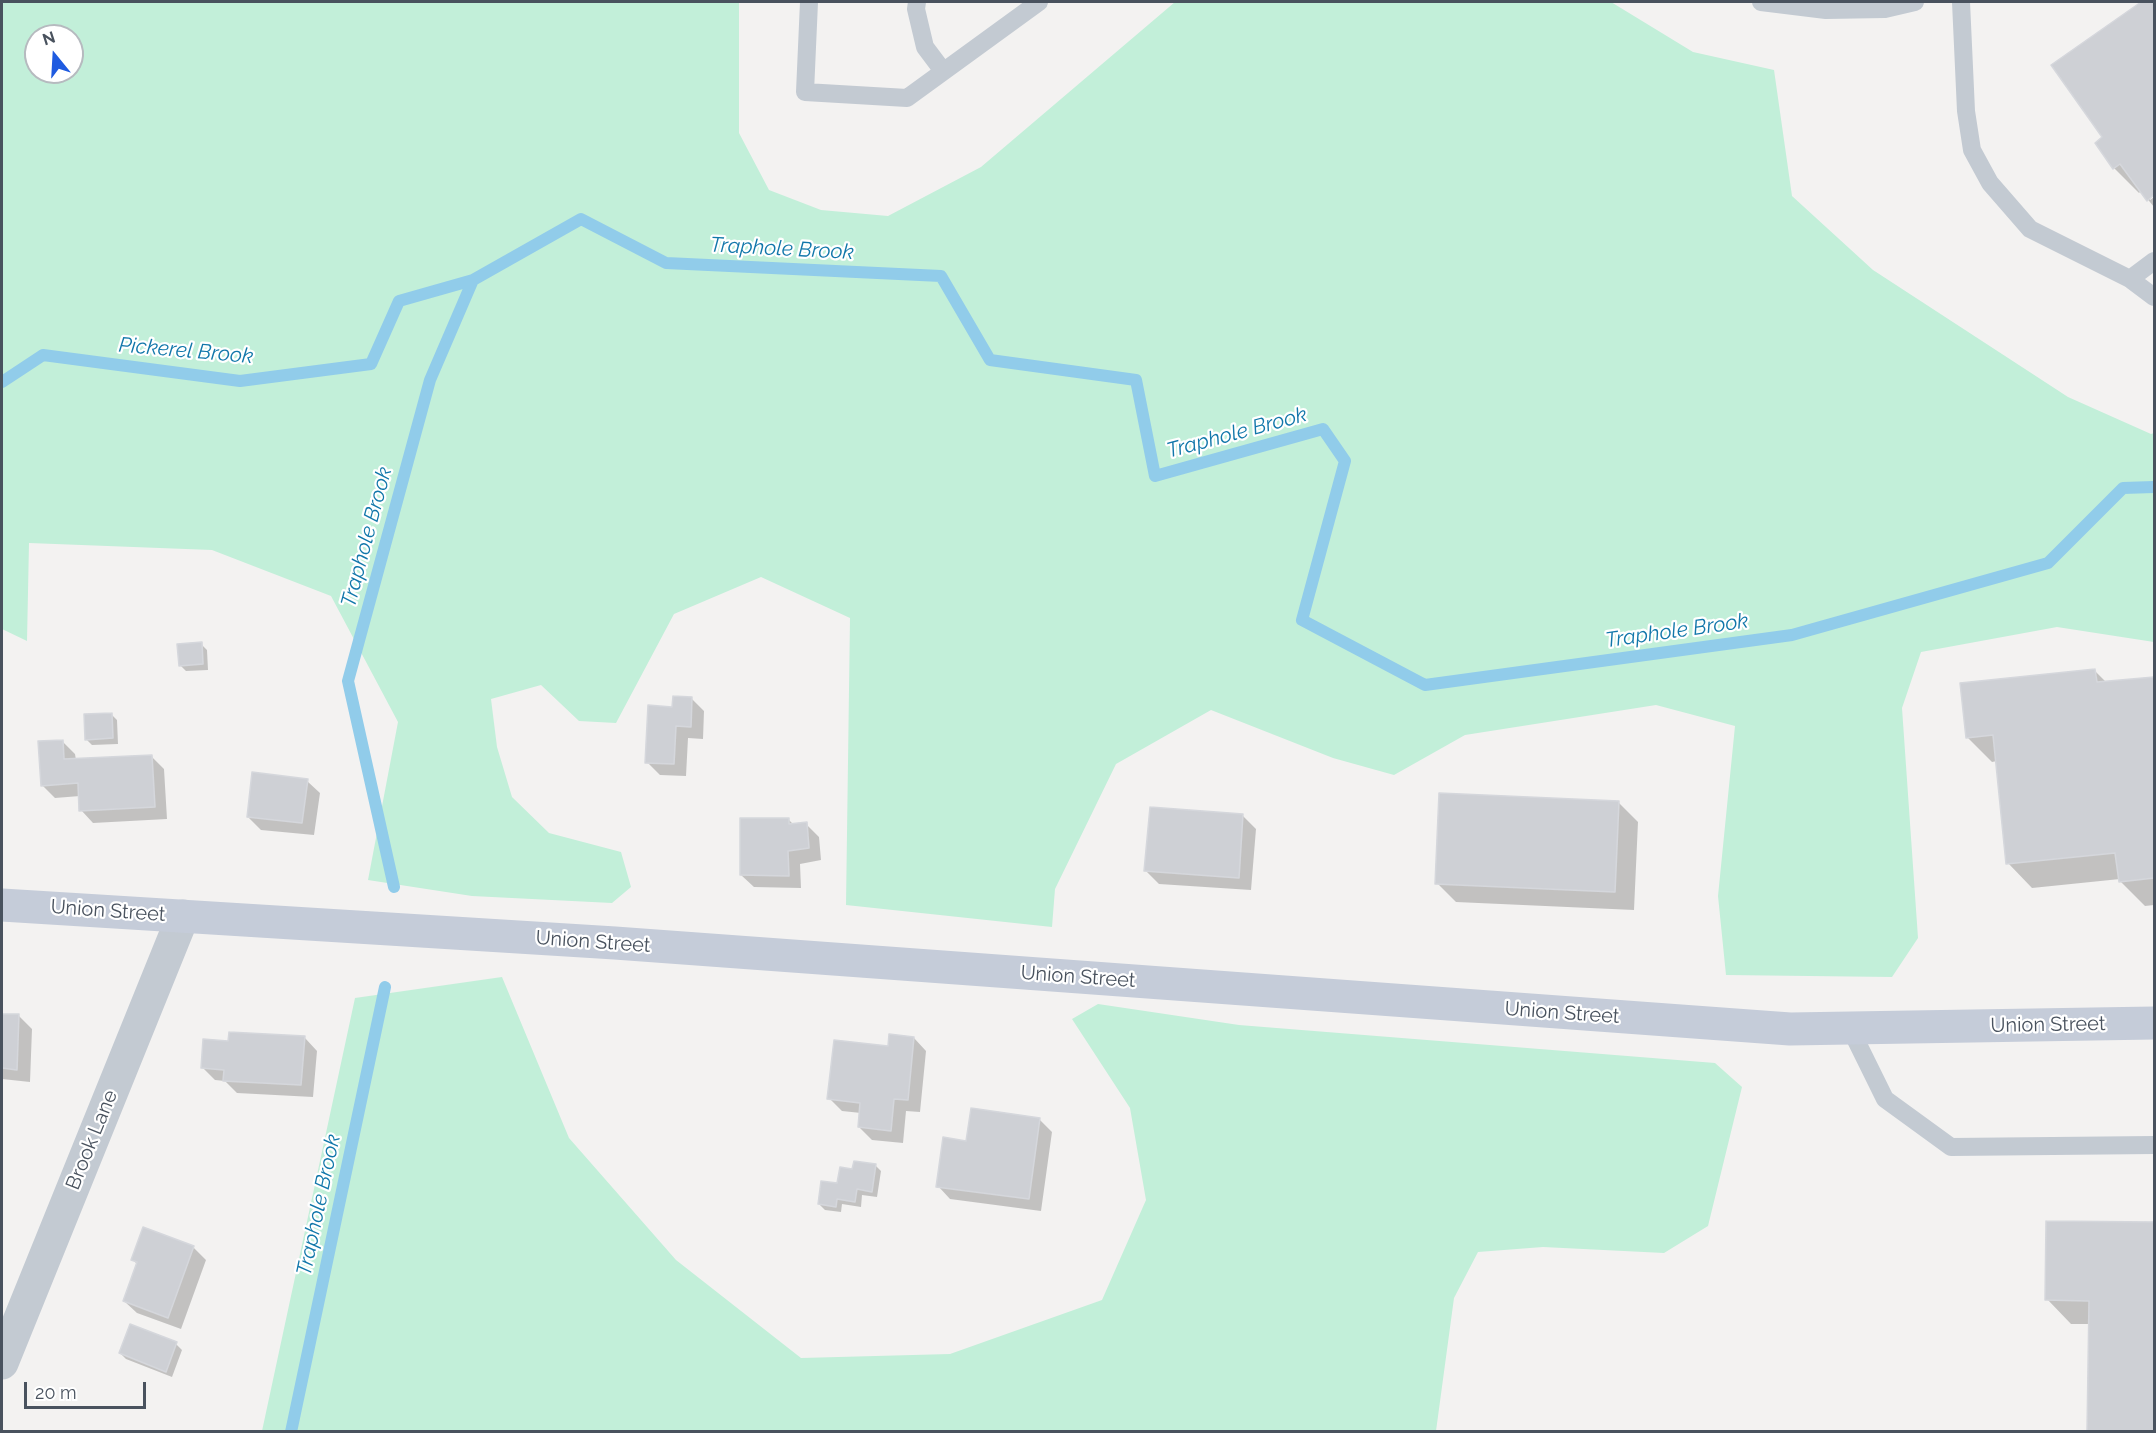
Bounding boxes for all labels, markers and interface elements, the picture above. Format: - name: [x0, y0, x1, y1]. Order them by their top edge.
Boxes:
- north arrow: [24, 24, 84, 84]
- text: N: [40, 27, 58, 49]
- water label: Traphole Brook: [709, 233, 855, 265]
- water label: Pickerel Brook: [118, 333, 254, 369]
- water label: Traphole Brook: [1164, 402, 1310, 464]
- water label: Traphole Brook: [336, 464, 398, 610]
- water label: Traphole Brook: [1604, 609, 1750, 653]
- street label: Union Street: [50, 895, 166, 927]
- street label: Union Street: [535, 926, 651, 958]
- street label: Union Street: [1020, 961, 1136, 993]
- street label: Union Street: [1504, 997, 1620, 1029]
- street label: Union Street: [1990, 1012, 2106, 1038]
- street label: Brook Lane: [61, 1087, 123, 1193]
- water label: Traphole Brook: [292, 1132, 346, 1278]
- scale bar: [27, 1370, 148, 1408]
- text: 20 m: [35, 1382, 77, 1403]

